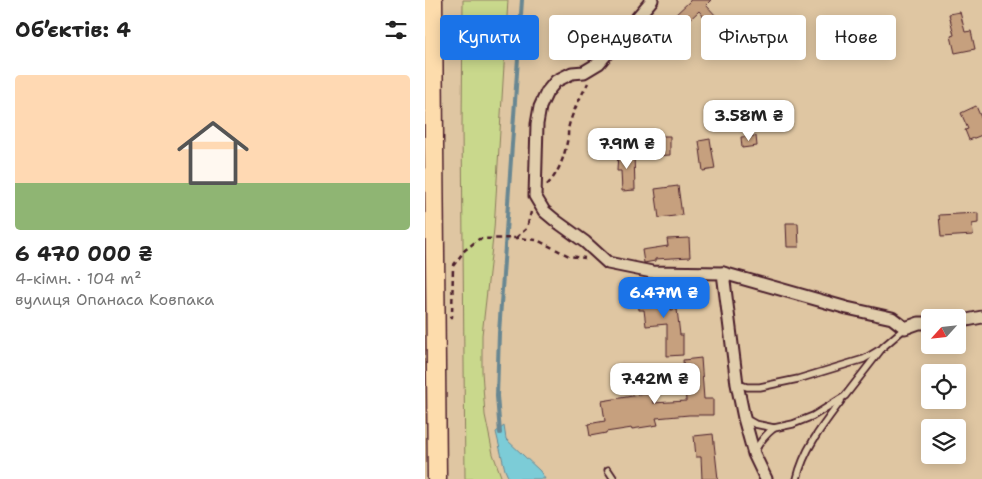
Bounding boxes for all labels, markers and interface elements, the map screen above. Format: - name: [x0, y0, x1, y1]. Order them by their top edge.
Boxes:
- chip: Купити: [440, 15, 539, 60]
- chip: Орендувати: [549, 15, 691, 60]
- chip: Фільтри: [701, 15, 806, 60]
- chip: Нове: [816, 15, 896, 60]
- text: Об’єктів: 4: [15, 16, 131, 44]
- icon: filters: [382, 16, 410, 44]
- pin: 3.58M ₴: [703, 100, 795, 142]
- text: 3.58M ₴: [714, 105, 784, 126]
- icon: home: [168, 108, 258, 198]
- pin: 7.9M ₴: [586, 128, 668, 170]
- text: 7.9M ₴: [599, 133, 655, 154]
- text: 6 470 000 ₴: [15, 240, 153, 268]
- text: 4-кімн. · 104 m²: [15, 268, 142, 289]
- pin: 6.47M ₴: [618, 276, 710, 319]
- text: 6.47M ₴: [630, 282, 698, 303]
- text: вулиця Опанаса Ковпака: [15, 289, 214, 310]
- north arrow: [921, 309, 966, 354]
- map controls: [921, 309, 966, 464]
- pin: 7.42M ₴: [609, 362, 701, 405]
- button: locate: [921, 364, 966, 409]
- text: 7.42M ₴: [621, 368, 689, 389]
- button: layers: [921, 419, 966, 464]

